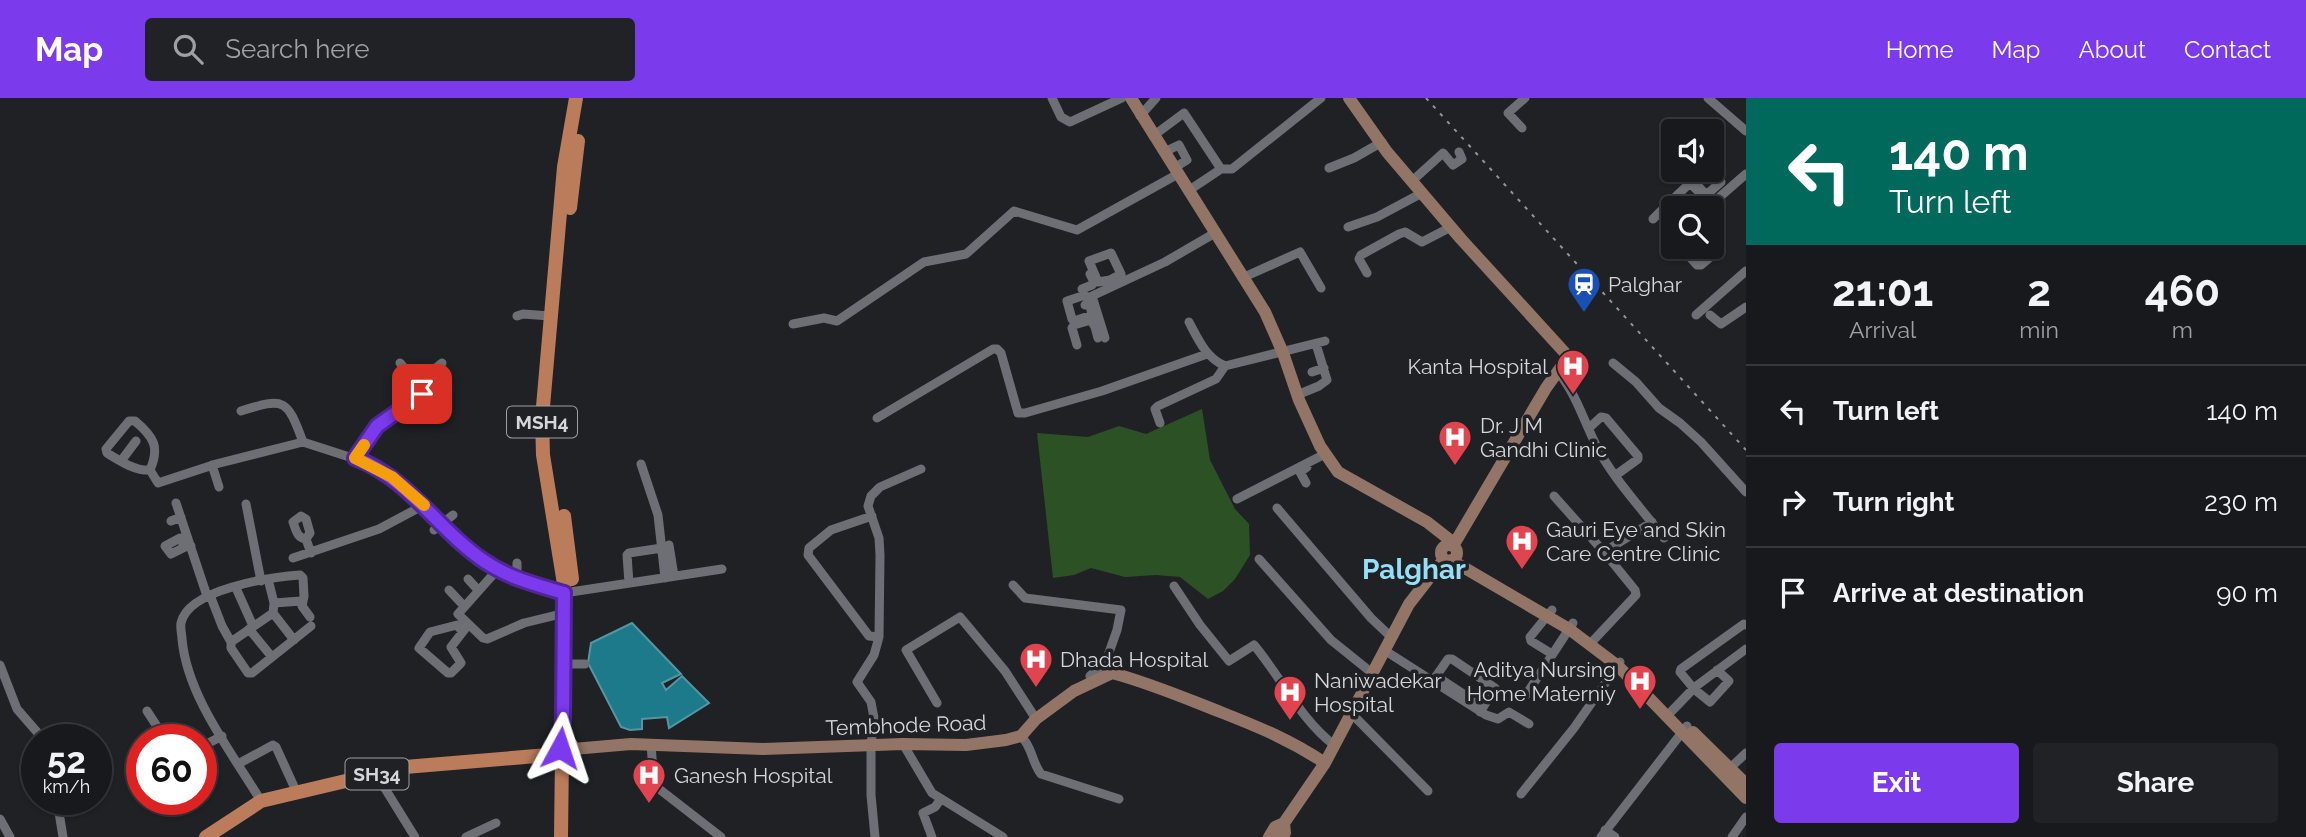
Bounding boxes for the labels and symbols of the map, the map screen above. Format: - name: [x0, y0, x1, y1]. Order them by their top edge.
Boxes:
- station icon: Palghar: [1565, 265, 1603, 314]
- place label: Palghar: [1608, 272, 1683, 297]
- hospital icon: Kanta Hospital: [1554, 347, 1592, 396]
- place label: Kanta Hospital: [1407, 354, 1548, 379]
- pin: [392, 364, 452, 424]
- road number: MSH4: [507, 406, 577, 438]
- place label: Dr. J M Gandhi Clinic: [1480, 413, 1607, 462]
- hospital icon: Dr. J M Gandhi Clinic: [1436, 418, 1474, 467]
- place label: Gauri Eye and Skin Care Centre Clinic: [1546, 517, 1726, 566]
- hospital icon: Gauri Eye and Skin Care Centre Clinic: [1503, 522, 1541, 571]
- district label: Palghar: [1362, 553, 1466, 586]
- hospital icon: Dhada Hospital: [1017, 640, 1055, 689]
- place label: Dhada Hospital: [1060, 647, 1209, 672]
- place label: Aditya Nursing Home Materniy: [1467, 657, 1616, 706]
- hospital icon: Aditya Nursing Home Materniy: [1621, 662, 1659, 711]
- place label: Naniwadekar Hospital: [1314, 668, 1443, 717]
- hospital icon: Naniwadekar Hospital: [1271, 673, 1309, 722]
- street label: Tembhode Road: [825, 710, 987, 740]
- position arrow: [523, 711, 597, 785]
- speed limit sign: 60: [126, 724, 217, 815]
- hospital icon: Ganesh Hospital: [630, 756, 668, 805]
- road number: SH34: [346, 758, 408, 790]
- place label: Ganesh Hospital: [674, 763, 833, 788]

